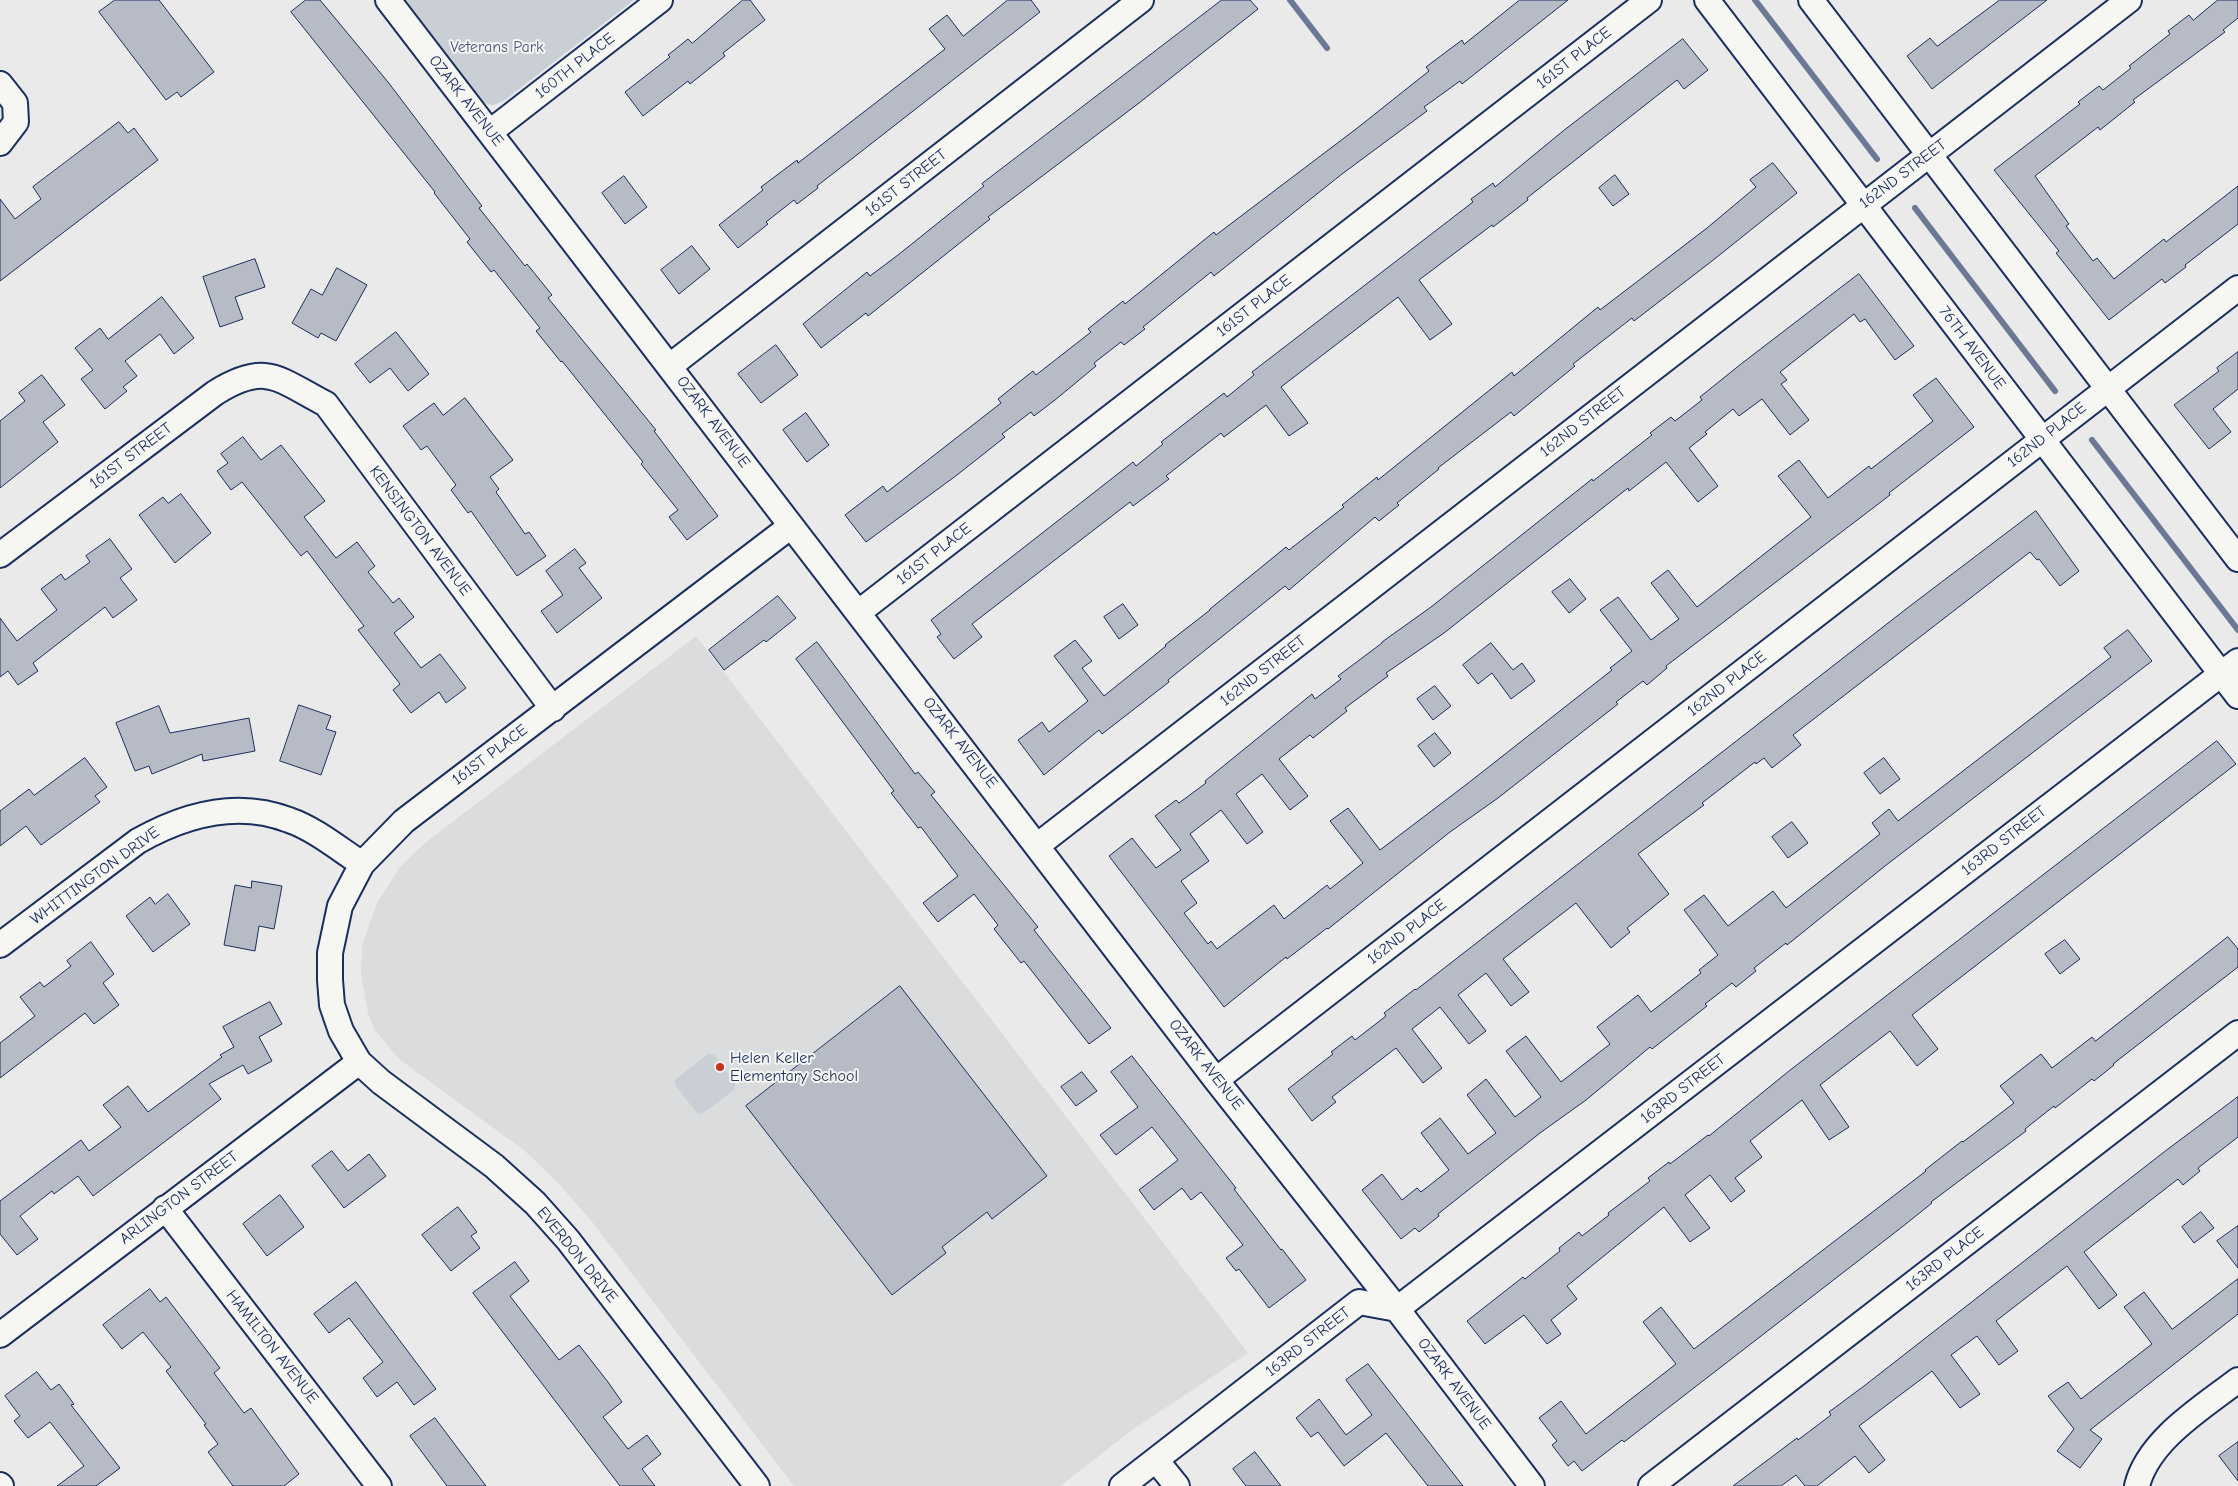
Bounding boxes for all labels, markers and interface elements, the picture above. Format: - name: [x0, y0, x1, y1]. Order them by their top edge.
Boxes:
- street label: 161ST PLACE: [1533, 23, 1615, 93]
- street label: 160TH PLACE: [531, 29, 619, 103]
- park label: Veterans Park: [450, 37, 544, 57]
- street label: OZARK AVENUE: [425, 52, 507, 150]
- street label: 162ND STREET: [1856, 135, 1950, 213]
- street label: 161ST STREET: [861, 145, 951, 221]
- street label: 161ST PLACE: [1213, 271, 1295, 341]
- street label: 76TH AVENUE: [1934, 303, 2010, 393]
- street label: OZARK AVENUE: [672, 372, 754, 472]
- street label: 162ND STREET: [1536, 383, 1630, 461]
- street label: 162ND PLACE: [2004, 398, 2090, 472]
- street label: 161ST STREET: [86, 419, 176, 493]
- street label: KENSINGTON AVENUE: [365, 462, 475, 600]
- street label: 161ST PLACE: [893, 519, 975, 589]
- street label: 162ND STREET: [1216, 632, 1310, 710]
- street label: 162ND PLACE: [1684, 647, 1770, 721]
- street label: OZARK AVENUE: [919, 694, 1001, 792]
- street label: 161ST PLACE: [448, 720, 532, 790]
- street label: 163RD STREET: [1958, 802, 2050, 880]
- street label: WHITTINGTON DRIVE: [27, 823, 163, 929]
- street label: 162ND PLACE: [1364, 895, 1450, 969]
- street label: OZARK AVENUE: [1165, 1016, 1247, 1114]
- place label: Helen Keller Elementary School: [730, 1048, 858, 1086]
- street label: 163RD STREET: [1637, 1050, 1729, 1128]
- marker: Helen Keller Elementary School: [714, 1061, 726, 1073]
- street label: ARLINGTON STREET: [116, 1147, 242, 1249]
- street label: EVERDON DRIVE: [532, 1203, 622, 1307]
- street label: 163RD PLACE: [1902, 1223, 1988, 1295]
- street label: HAMILTON AVENUE: [222, 1286, 322, 1408]
- street label: 163RD STREET: [1262, 1303, 1354, 1381]
- street label: OZARK AVENUE: [1413, 1334, 1495, 1434]

